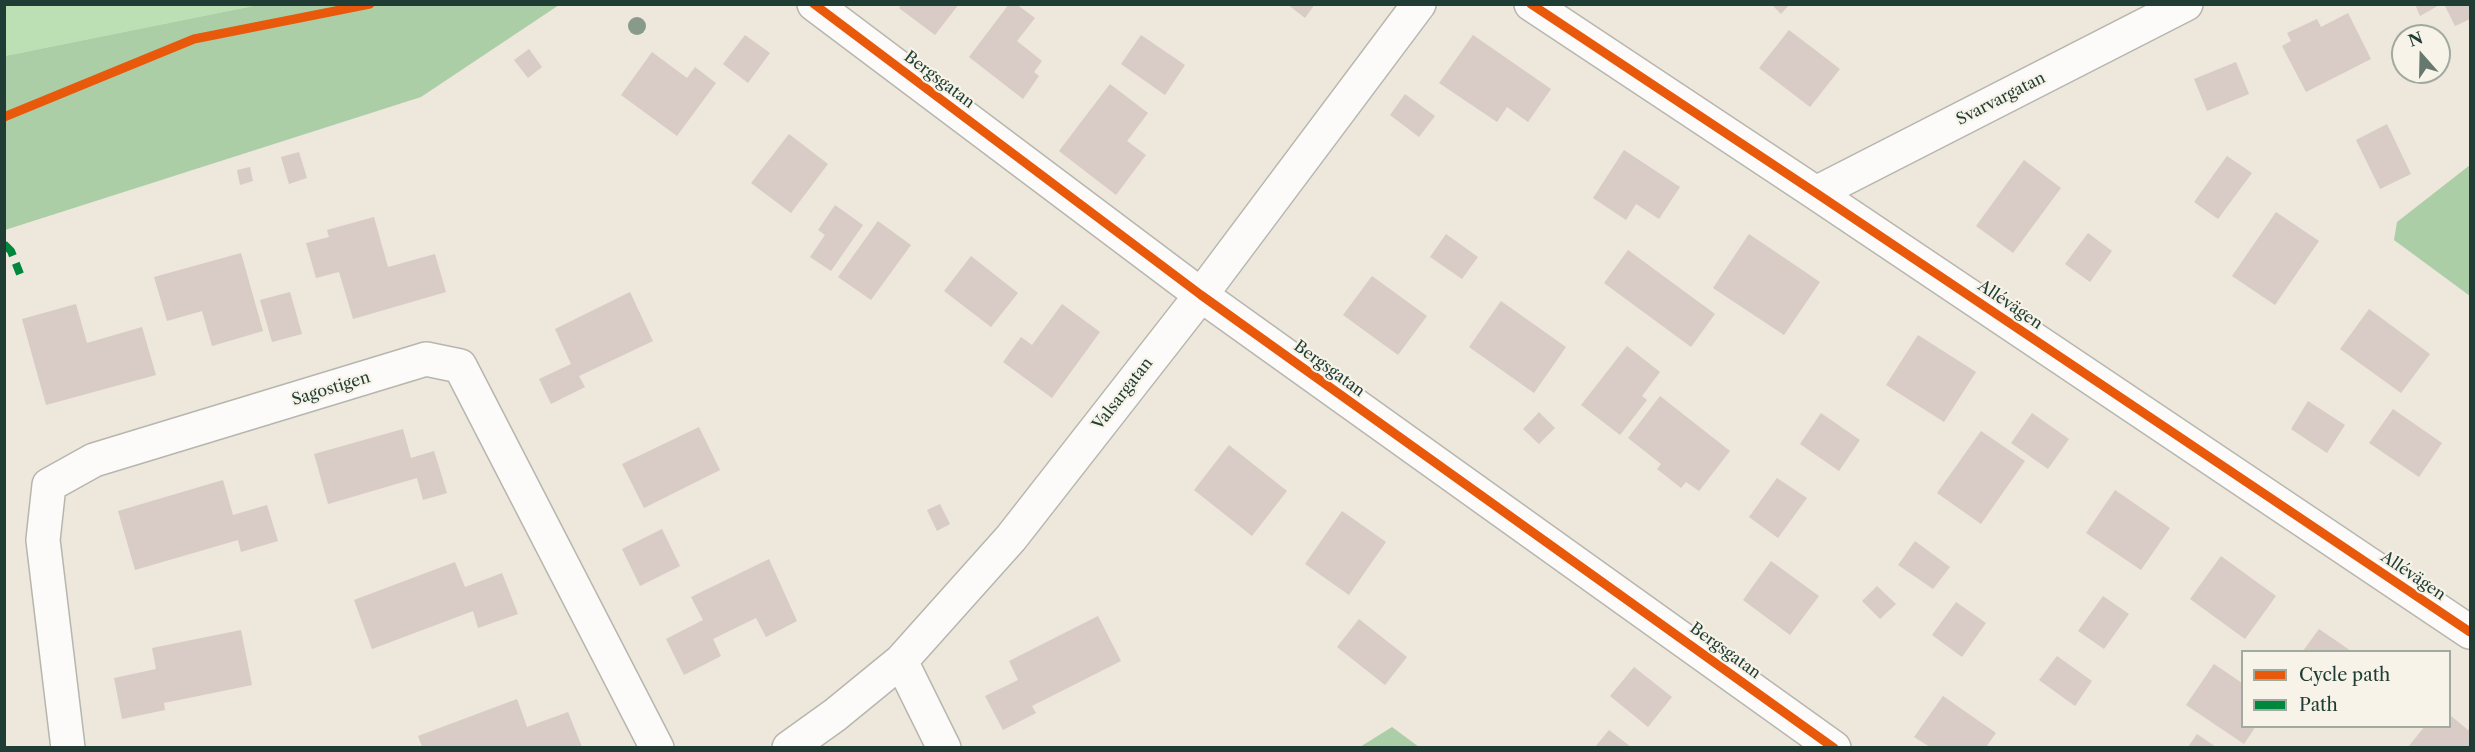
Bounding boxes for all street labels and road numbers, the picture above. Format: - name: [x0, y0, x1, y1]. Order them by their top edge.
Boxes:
- street label: Bergsgatan: [900, 47, 978, 113]
- street label: Svarvargatan: [1953, 68, 2049, 130]
- street label: Allévägen: [1974, 276, 2046, 334]
- street label: Bergsgatan: [1290, 337, 1368, 401]
- street label: Valsargatan: [1089, 354, 1157, 434]
- street label: Sagostigen: [290, 368, 372, 410]
- street label: Allévägen: [2377, 547, 2449, 605]
- street label: Bergsgatan: [1686, 619, 1764, 683]

